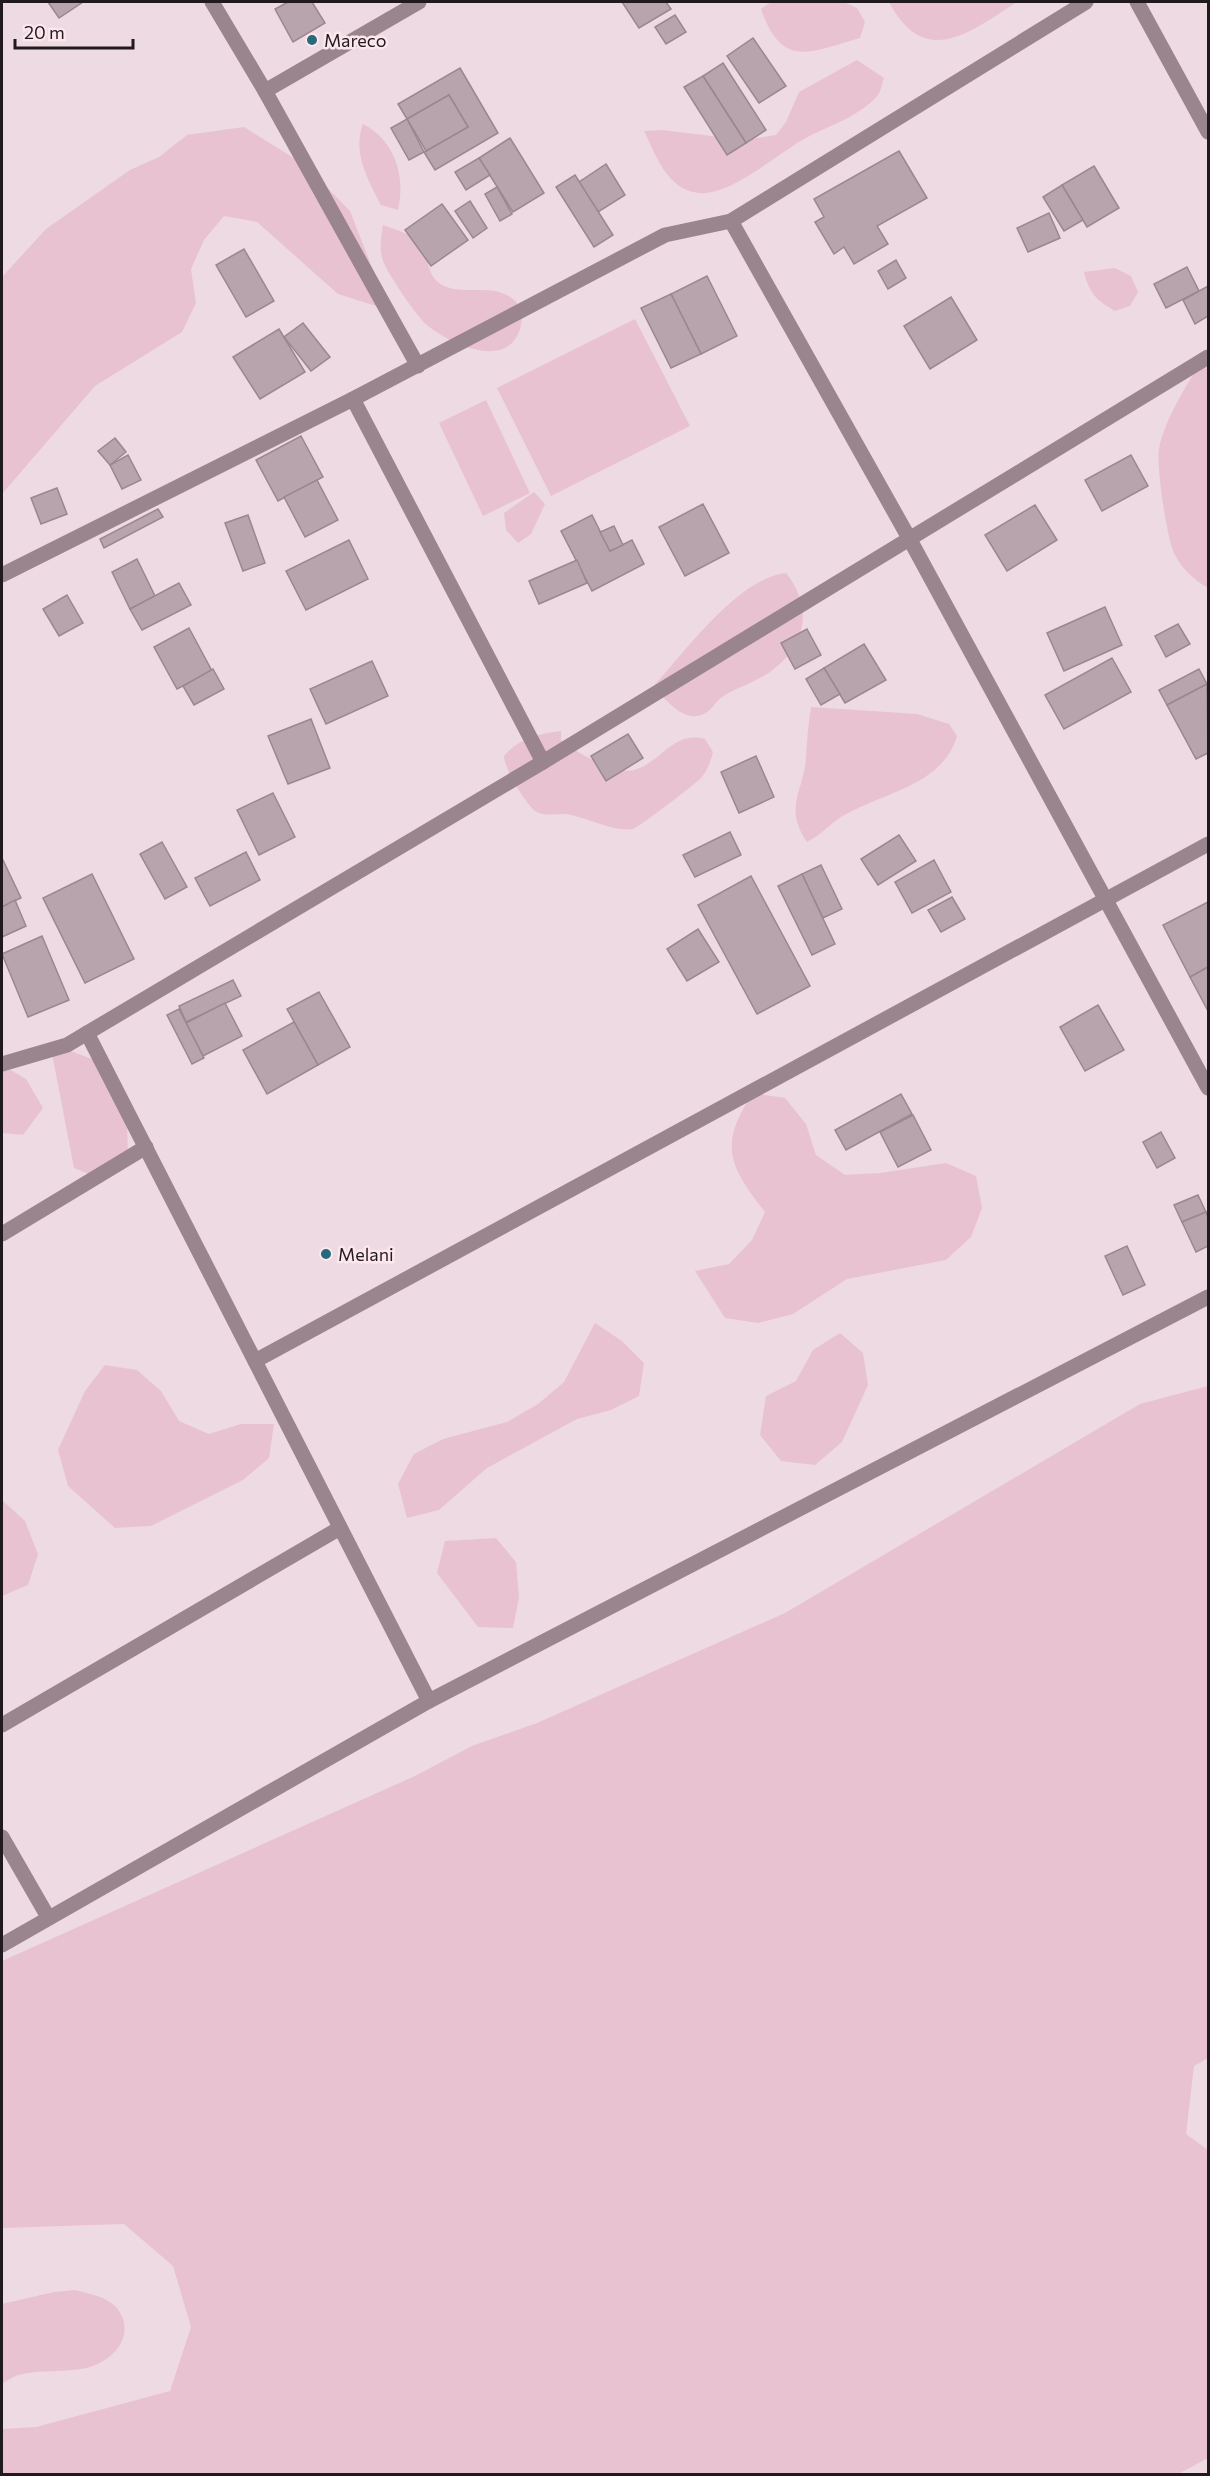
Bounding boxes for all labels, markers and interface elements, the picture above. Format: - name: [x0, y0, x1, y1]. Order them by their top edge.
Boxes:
- scale bar: [15, 12, 134, 50]
- text: 20 m: [24, 21, 65, 43]
- place label: Mareco: [324, 29, 387, 51]
- marker: Mareco: [305, 33, 319, 47]
- place label: Melani: [338, 1243, 394, 1265]
- marker: Melani: [319, 1247, 333, 1261]

